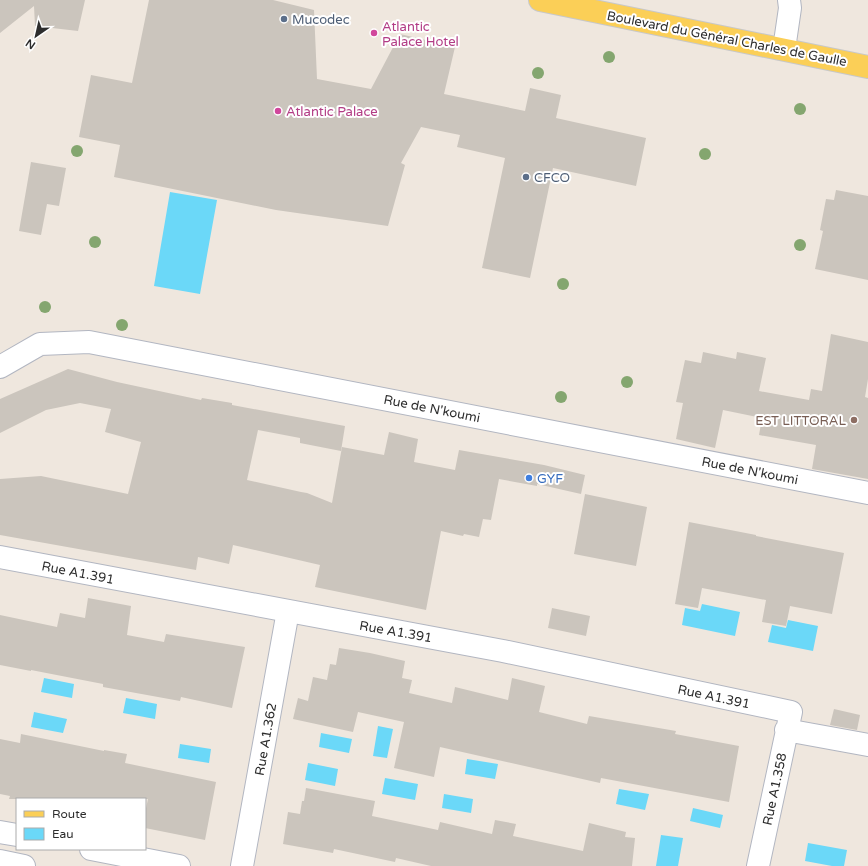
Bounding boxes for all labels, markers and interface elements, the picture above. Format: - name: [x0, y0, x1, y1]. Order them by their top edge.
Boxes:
- street label: Boulevard du Général Charles de Gaulle: [606, 8, 848, 70]
- place label: Mucodec: [292, 12, 350, 28]
- marker: Mucodec: [279, 14, 289, 24]
- north arrow: [16, 16, 56, 56]
- place label: Atlantic Palace Hotel: [382, 19, 459, 50]
- marker: Atlantic Palace Hotel: [369, 28, 379, 38]
- text: N: [23, 36, 38, 52]
- place label: Atlantic Palace: [286, 104, 378, 120]
- marker: Atlantic Palace: [273, 106, 283, 116]
- place label: CFCO: [534, 170, 570, 186]
- marker: CFCO: [521, 172, 531, 182]
- street label: Rue de N'koumi: [382, 392, 482, 426]
- place label: EST LITTORAL: [755, 413, 846, 429]
- marker: EST LITTORAL: [849, 415, 859, 425]
- street label: Rue de N'koumi: [700, 454, 800, 488]
- place label: GYF: [537, 471, 563, 487]
- marker: GYF: [524, 473, 534, 483]
- street label: Rue A1.391: [40, 558, 115, 588]
- street label: Rue A1.391: [358, 618, 433, 646]
- street label: Rue A1.391: [676, 681, 751, 712]
- street label: Rue A1.362: [252, 702, 280, 777]
- street label: Rue A1.358: [759, 752, 790, 827]
- legend: [16, 798, 146, 850]
- text: Route: [52, 807, 87, 821]
- text: Eau: [52, 827, 74, 841]

